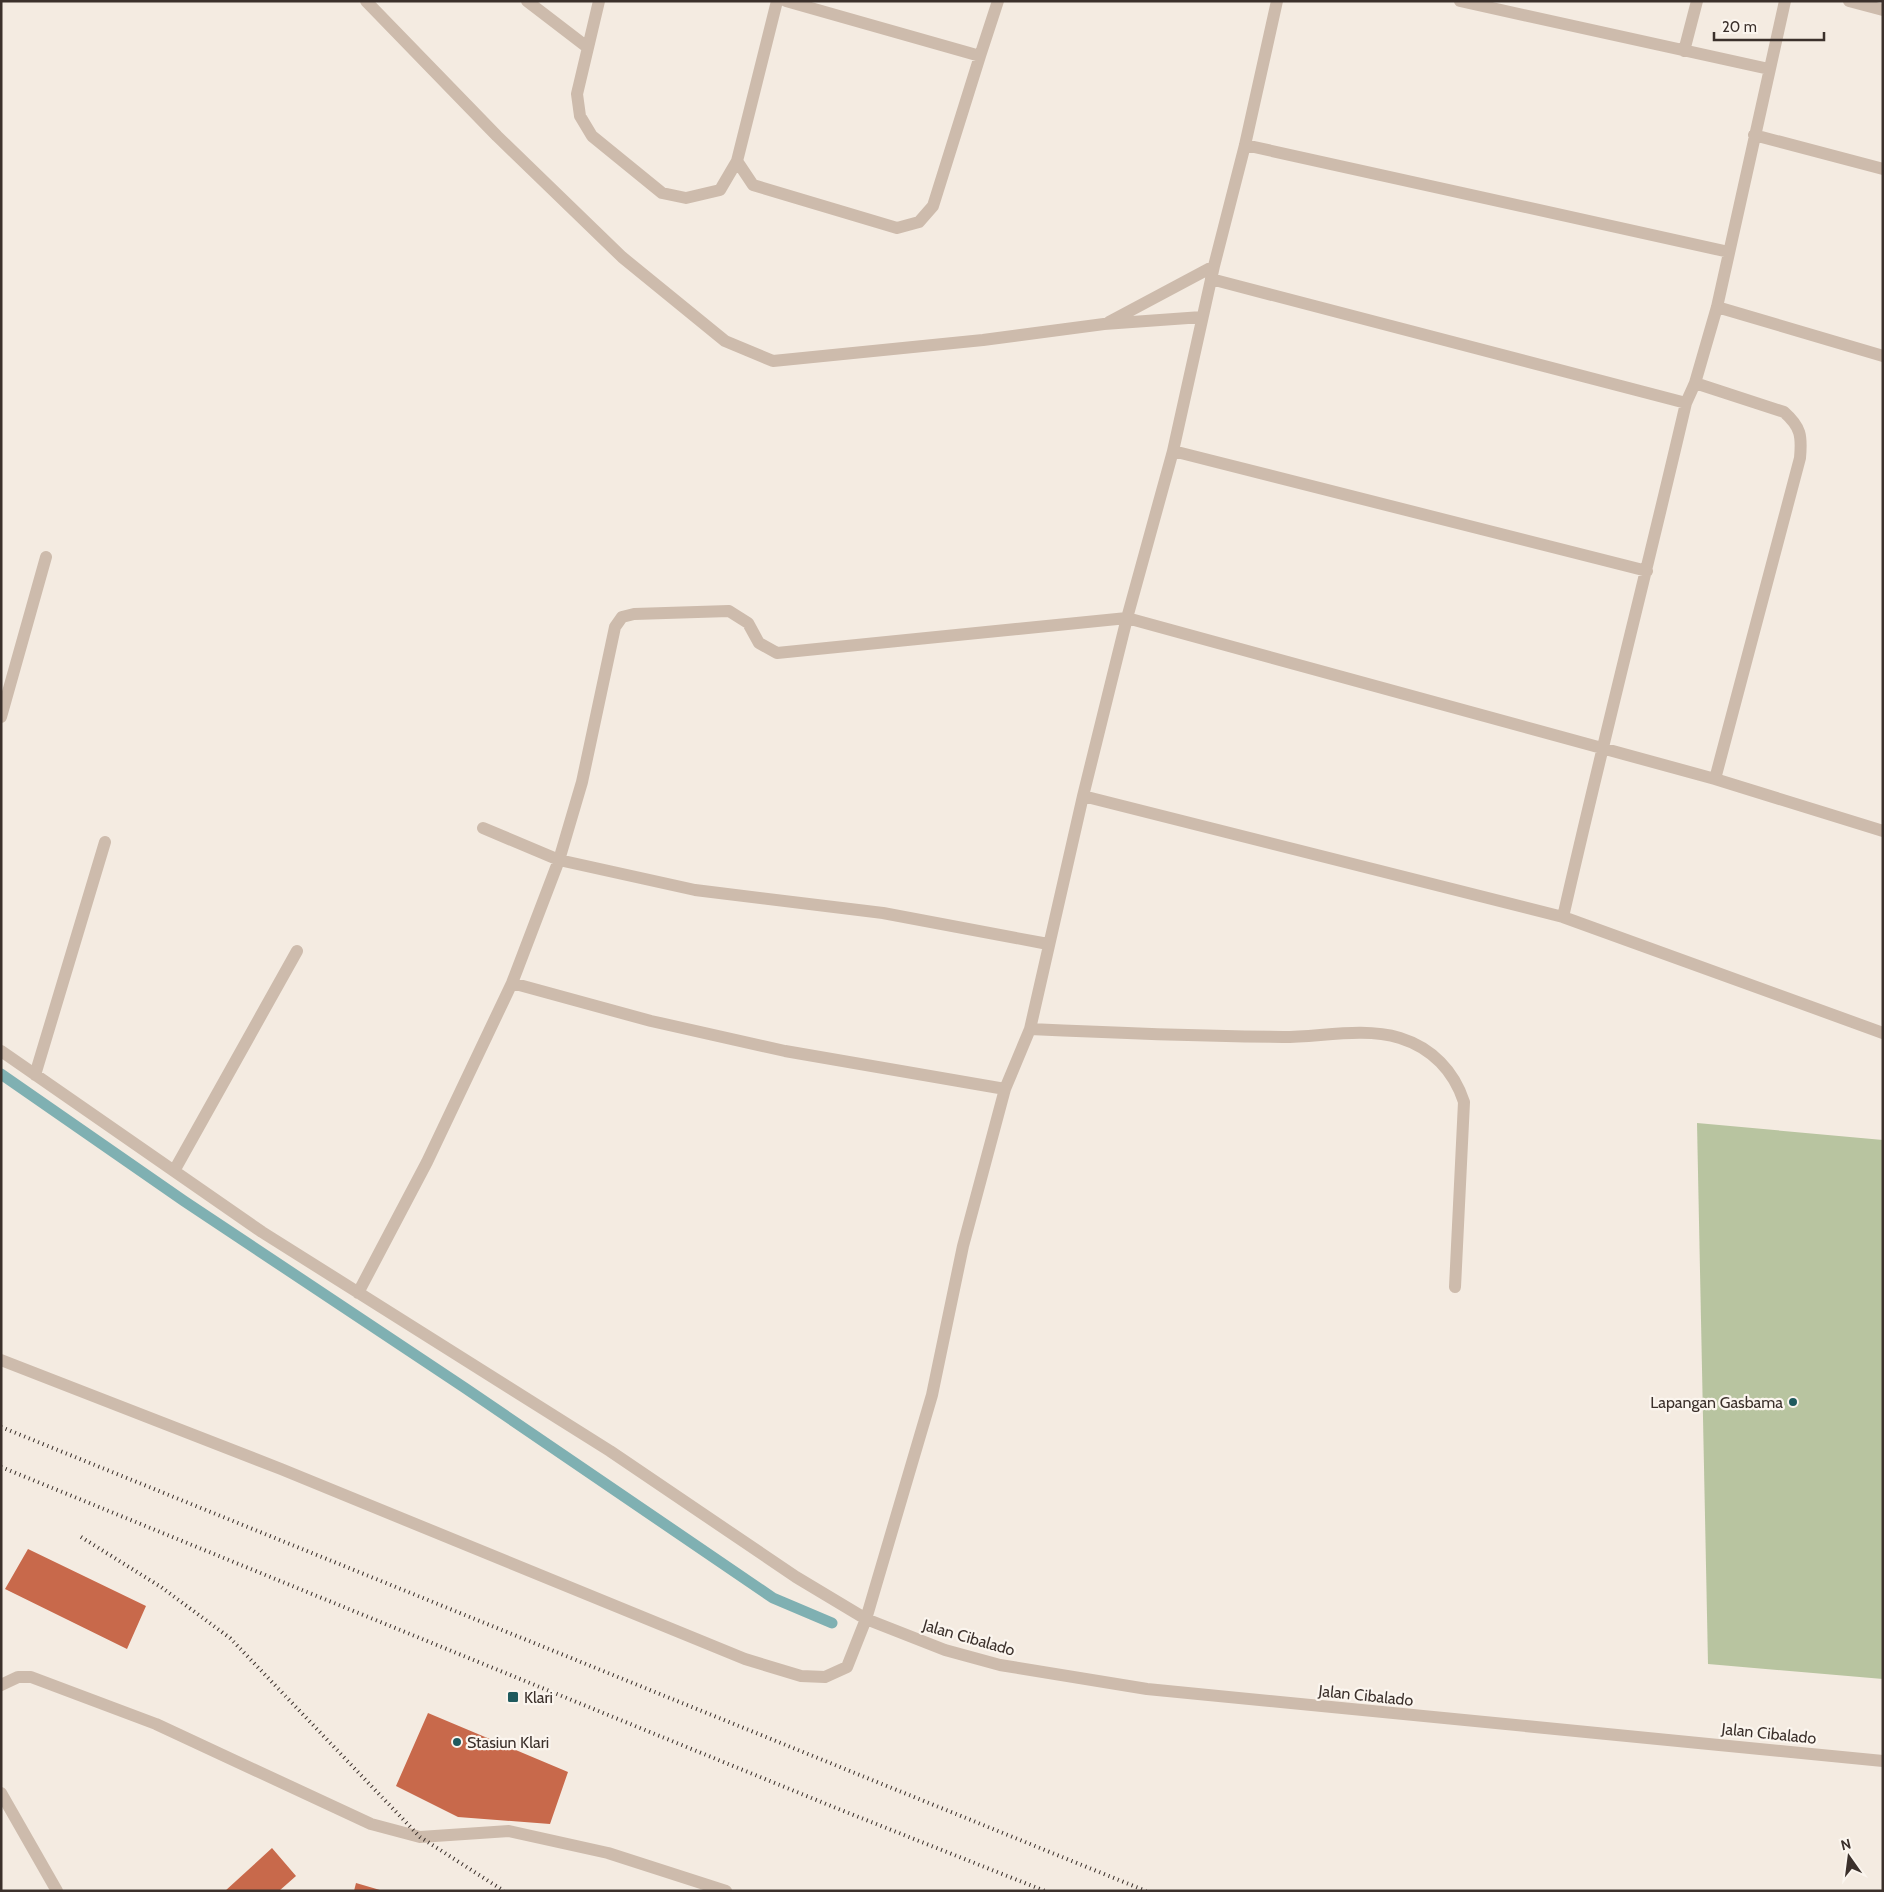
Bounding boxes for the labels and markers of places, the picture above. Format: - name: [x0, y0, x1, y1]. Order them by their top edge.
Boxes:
- place label: Lapangan Gasbama: [1650, 1393, 1783, 1412]
- marker: Lapangan Gasbama: [1787, 1396, 1799, 1408]
- place label: Klari: [524, 1688, 553, 1707]
- marker: Klari: [506, 1690, 520, 1704]
- place label: Stasiun Klari: [467, 1733, 549, 1752]
- marker: Stasiun Klari: [451, 1736, 463, 1748]

